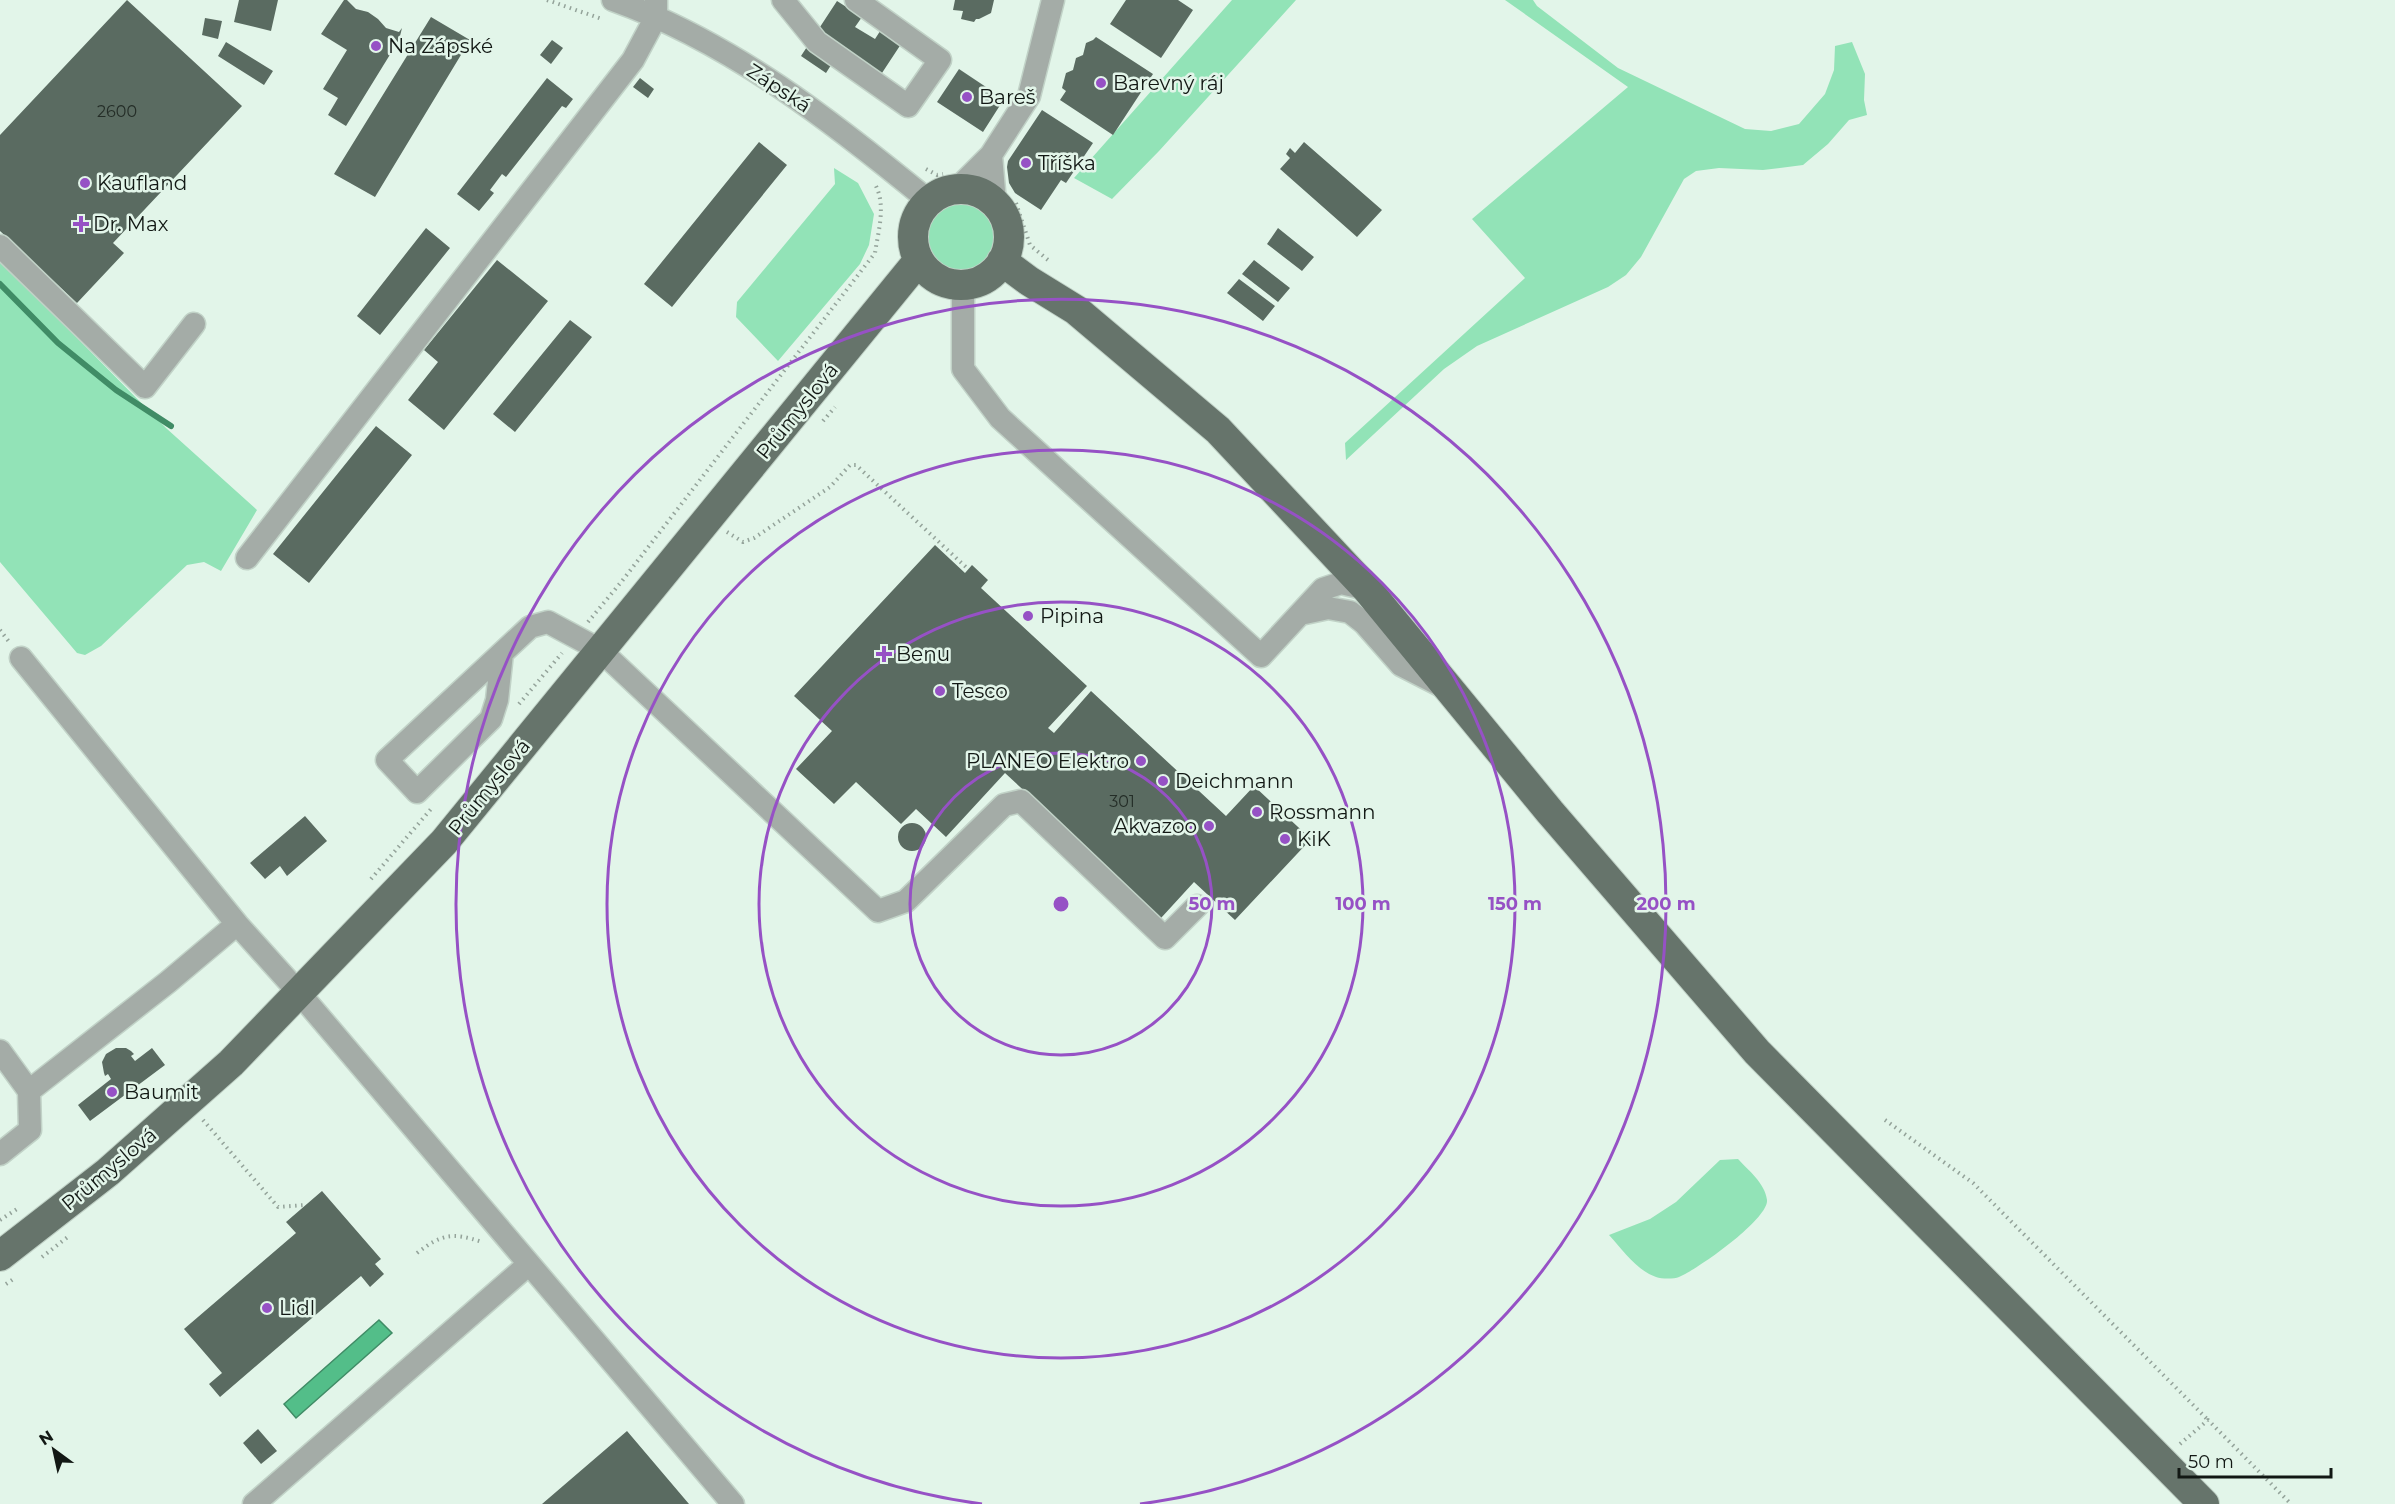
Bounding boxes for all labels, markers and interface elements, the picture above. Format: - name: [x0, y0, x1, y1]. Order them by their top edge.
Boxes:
- place label: Na Zápské: [388, 34, 493, 58]
- marker: Na Zápské: [369, 39, 383, 53]
- street label: Zápská: [742, 58, 816, 118]
- place label: Barevný ráj: [1113, 71, 1224, 95]
- marker: Barevný ráj: [1094, 76, 1108, 90]
- place label: Bareš: [979, 85, 1036, 109]
- marker: Bareš: [960, 90, 974, 104]
- house number: 2600: [97, 102, 137, 121]
- place label: Tříška: [1038, 151, 1096, 175]
- marker: Tříška: [1019, 156, 1033, 170]
- place label: Kaufland: [97, 171, 187, 195]
- marker: Kaufland: [78, 176, 92, 190]
- place label: Dr. Max: [93, 212, 169, 236]
- marker: Dr. Max: [74, 217, 88, 231]
- street label: Průmyslová: [751, 358, 843, 464]
- place label: Pipina: [1040, 604, 1104, 628]
- marker: Pipina: [1021, 609, 1035, 623]
- place label: Benu: [896, 642, 950, 666]
- marker: Benu: [877, 647, 891, 661]
- place label: Tesco: [952, 679, 1008, 703]
- marker: Tesco: [933, 684, 947, 698]
- street label: Průmyslová: [443, 734, 535, 840]
- place label: PLANEO Elektro: [966, 749, 1129, 773]
- marker: PLANEO Elektro: [1134, 754, 1148, 768]
- place label: Deichmann: [1175, 769, 1294, 793]
- marker: Deichmann: [1156, 774, 1170, 788]
- house number: 301: [1109, 792, 1135, 811]
- place label: Rossmann: [1269, 800, 1376, 824]
- marker: Rossmann: [1250, 805, 1264, 819]
- place label: Akvazoo: [1114, 814, 1197, 838]
- marker: Akvazoo: [1202, 819, 1216, 833]
- place label: KiK: [1297, 827, 1332, 851]
- marker: KiK: [1278, 832, 1292, 846]
- text: 50 m: [1189, 893, 1235, 915]
- text: 100 m: [1335, 893, 1391, 915]
- text: 150 m: [1488, 893, 1542, 915]
- text: 200 m: [1636, 893, 1696, 915]
- centre of rings: [1051, 894, 1071, 914]
- place label: Baumit: [124, 1080, 199, 1104]
- marker: Baumit: [105, 1085, 119, 1099]
- street label: Průmyslová: [57, 1122, 161, 1216]
- place label: Lidl: [279, 1296, 315, 1320]
- marker: Lidl: [260, 1301, 274, 1315]
- north arrow: [24, 1420, 84, 1480]
- text: N: [36, 1426, 57, 1449]
- scale bar: [2179, 1441, 2330, 1479]
- text: 50 m: [2188, 1451, 2234, 1473]

